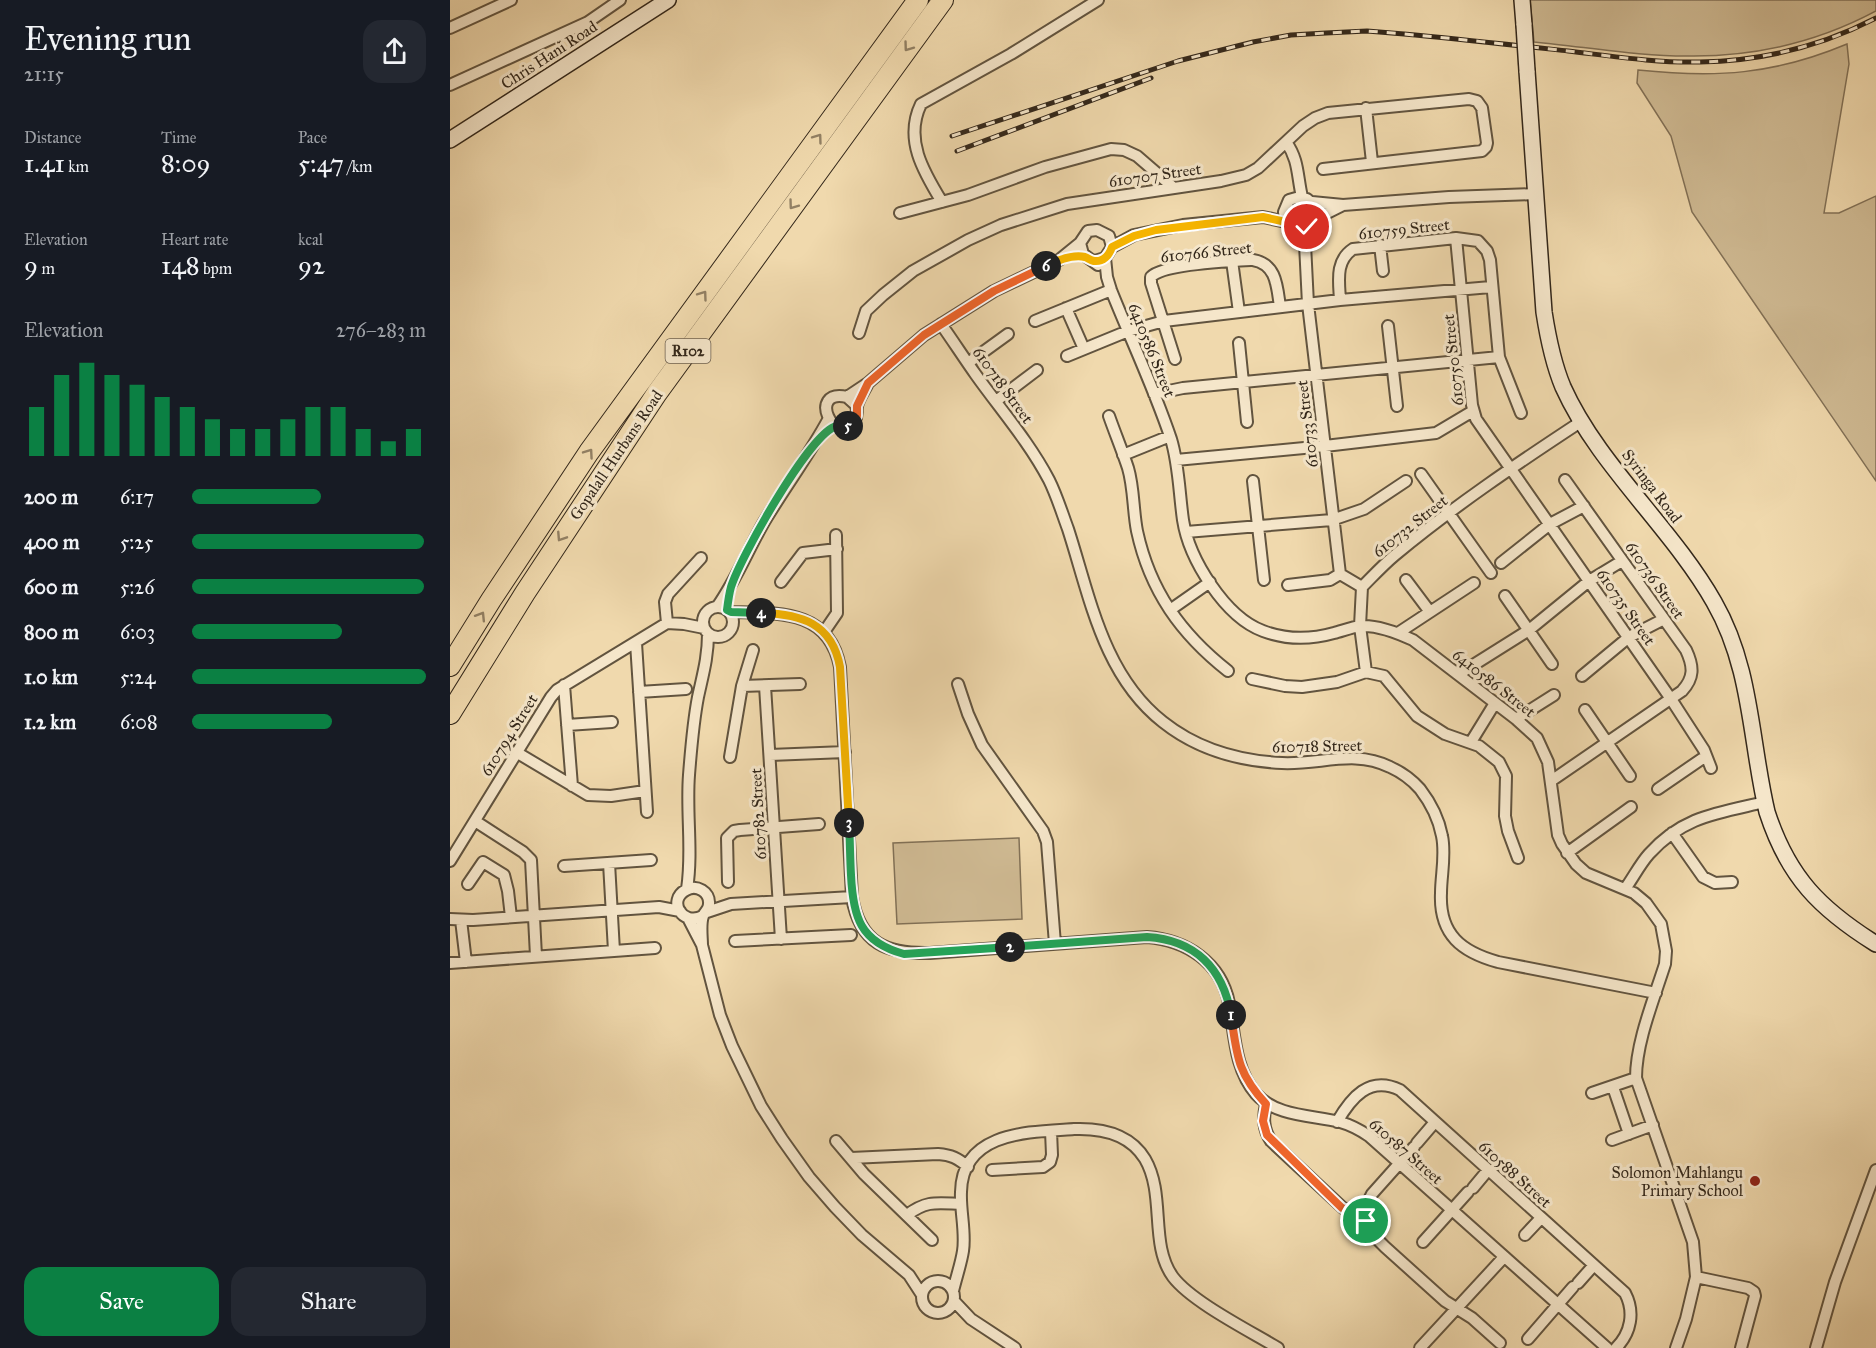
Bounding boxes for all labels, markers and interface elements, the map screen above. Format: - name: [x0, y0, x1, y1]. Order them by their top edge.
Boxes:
- street label: Chris Hani Road: [497, 17, 601, 93]
- text: Evening run: [24, 19, 191, 59]
- button: share: [363, 20, 426, 83]
- one-way arrow: [904, 41, 915, 52]
- text: 21:15: [24, 62, 64, 86]
- text: Distance: [24, 128, 81, 147]
- text: Time: [161, 128, 196, 147]
- text: Pace: [298, 128, 327, 147]
- one-way arrow: [810, 133, 821, 144]
- text: 1.41: [24, 147, 65, 179]
- text: 8:09: [161, 147, 210, 179]
- text: 5:47: [298, 147, 344, 179]
- text: km: [65, 157, 89, 176]
- text: /km: [344, 157, 373, 176]
- street label: 610707 Street: [1107, 159, 1203, 191]
- one-way arrow: [789, 198, 800, 209]
- pin: [1281, 201, 1332, 252]
- icon: check: [1290, 210, 1323, 243]
- street label: 610759 Street: [1358, 215, 1451, 243]
- text: Elevation: [24, 230, 88, 249]
- text: Heart rate: [161, 230, 228, 249]
- text: kcal: [298, 230, 323, 249]
- street label: 610766 Street: [1159, 238, 1253, 266]
- text: 9: [24, 249, 38, 281]
- text: 148: [161, 249, 200, 281]
- text: 92: [298, 249, 325, 281]
- pin: 6: [1031, 251, 1061, 281]
- text: 6: [1042, 256, 1050, 275]
- text: m: [38, 259, 55, 278]
- text: bpm: [200, 259, 232, 278]
- one-way arrow: [695, 291, 706, 302]
- street label: 6410586 Street: [1124, 300, 1180, 400]
- street label: 610750 Street: [1439, 313, 1467, 407]
- text: Elevation: [24, 318, 103, 342]
- text: 276–283 m: [336, 318, 426, 342]
- road number: R102: [666, 339, 710, 363]
- street label: 610718 Street: [969, 343, 1037, 427]
- street label: 610733 Street: [1292, 379, 1322, 469]
- street label: Gopalall Hurbans Road: [565, 386, 667, 524]
- pin: 5: [833, 411, 863, 441]
- text: 5: [844, 416, 852, 435]
- street label: Syringa Road: [1617, 445, 1686, 527]
- one-way arrow: [581, 449, 592, 460]
- text: 200 m: [24, 485, 78, 509]
- text: 6:17: [120, 485, 154, 509]
- street label: 610732 Street: [1369, 491, 1451, 561]
- text: 400 m: [24, 530, 80, 554]
- text: 5:25: [120, 530, 153, 554]
- one-way arrow: [557, 531, 569, 541]
- street label: 610736 Street: [1621, 538, 1689, 623]
- street label: 610735 Street: [1593, 565, 1660, 649]
- text: 600 m: [24, 575, 79, 599]
- text: 5:26: [120, 575, 154, 599]
- pin: 4: [746, 598, 776, 628]
- text: 4: [757, 603, 765, 622]
- one-way arrow: [473, 612, 485, 622]
- text: 800 m: [24, 620, 79, 644]
- text: 6:03: [120, 620, 155, 644]
- street label: 6410586 Street: [1449, 645, 1540, 721]
- text: 1.0 km: [24, 665, 78, 689]
- text: 5:24: [120, 665, 155, 689]
- street label: 610794 Street: [476, 690, 542, 779]
- text: 1.2 km: [24, 710, 76, 734]
- text: 6:08: [120, 710, 158, 734]
- street label: 610718 Street: [1272, 736, 1363, 756]
- street label: 610782 Street: [746, 767, 770, 860]
- pin: 3: [834, 808, 864, 838]
- text: 3: [846, 813, 852, 832]
- pin: 2: [995, 932, 1025, 962]
- text: 2: [1006, 937, 1014, 956]
- pin: 1: [1216, 1000, 1246, 1030]
- text: 1: [1228, 1005, 1234, 1024]
- street label: 610587 Street: [1365, 1114, 1447, 1188]
- street label: 610588 Street: [1475, 1136, 1556, 1212]
- place label: Solomon Mahlangu Primary School: [1612, 1163, 1744, 1200]
- marker: Solomon Mahlangu Primary School: [1748, 1174, 1762, 1188]
- pin: [1340, 1195, 1391, 1246]
- icon: arrive: [1349, 1204, 1382, 1237]
- button: Save: [24, 1267, 219, 1336]
- button: Share: [231, 1267, 426, 1336]

